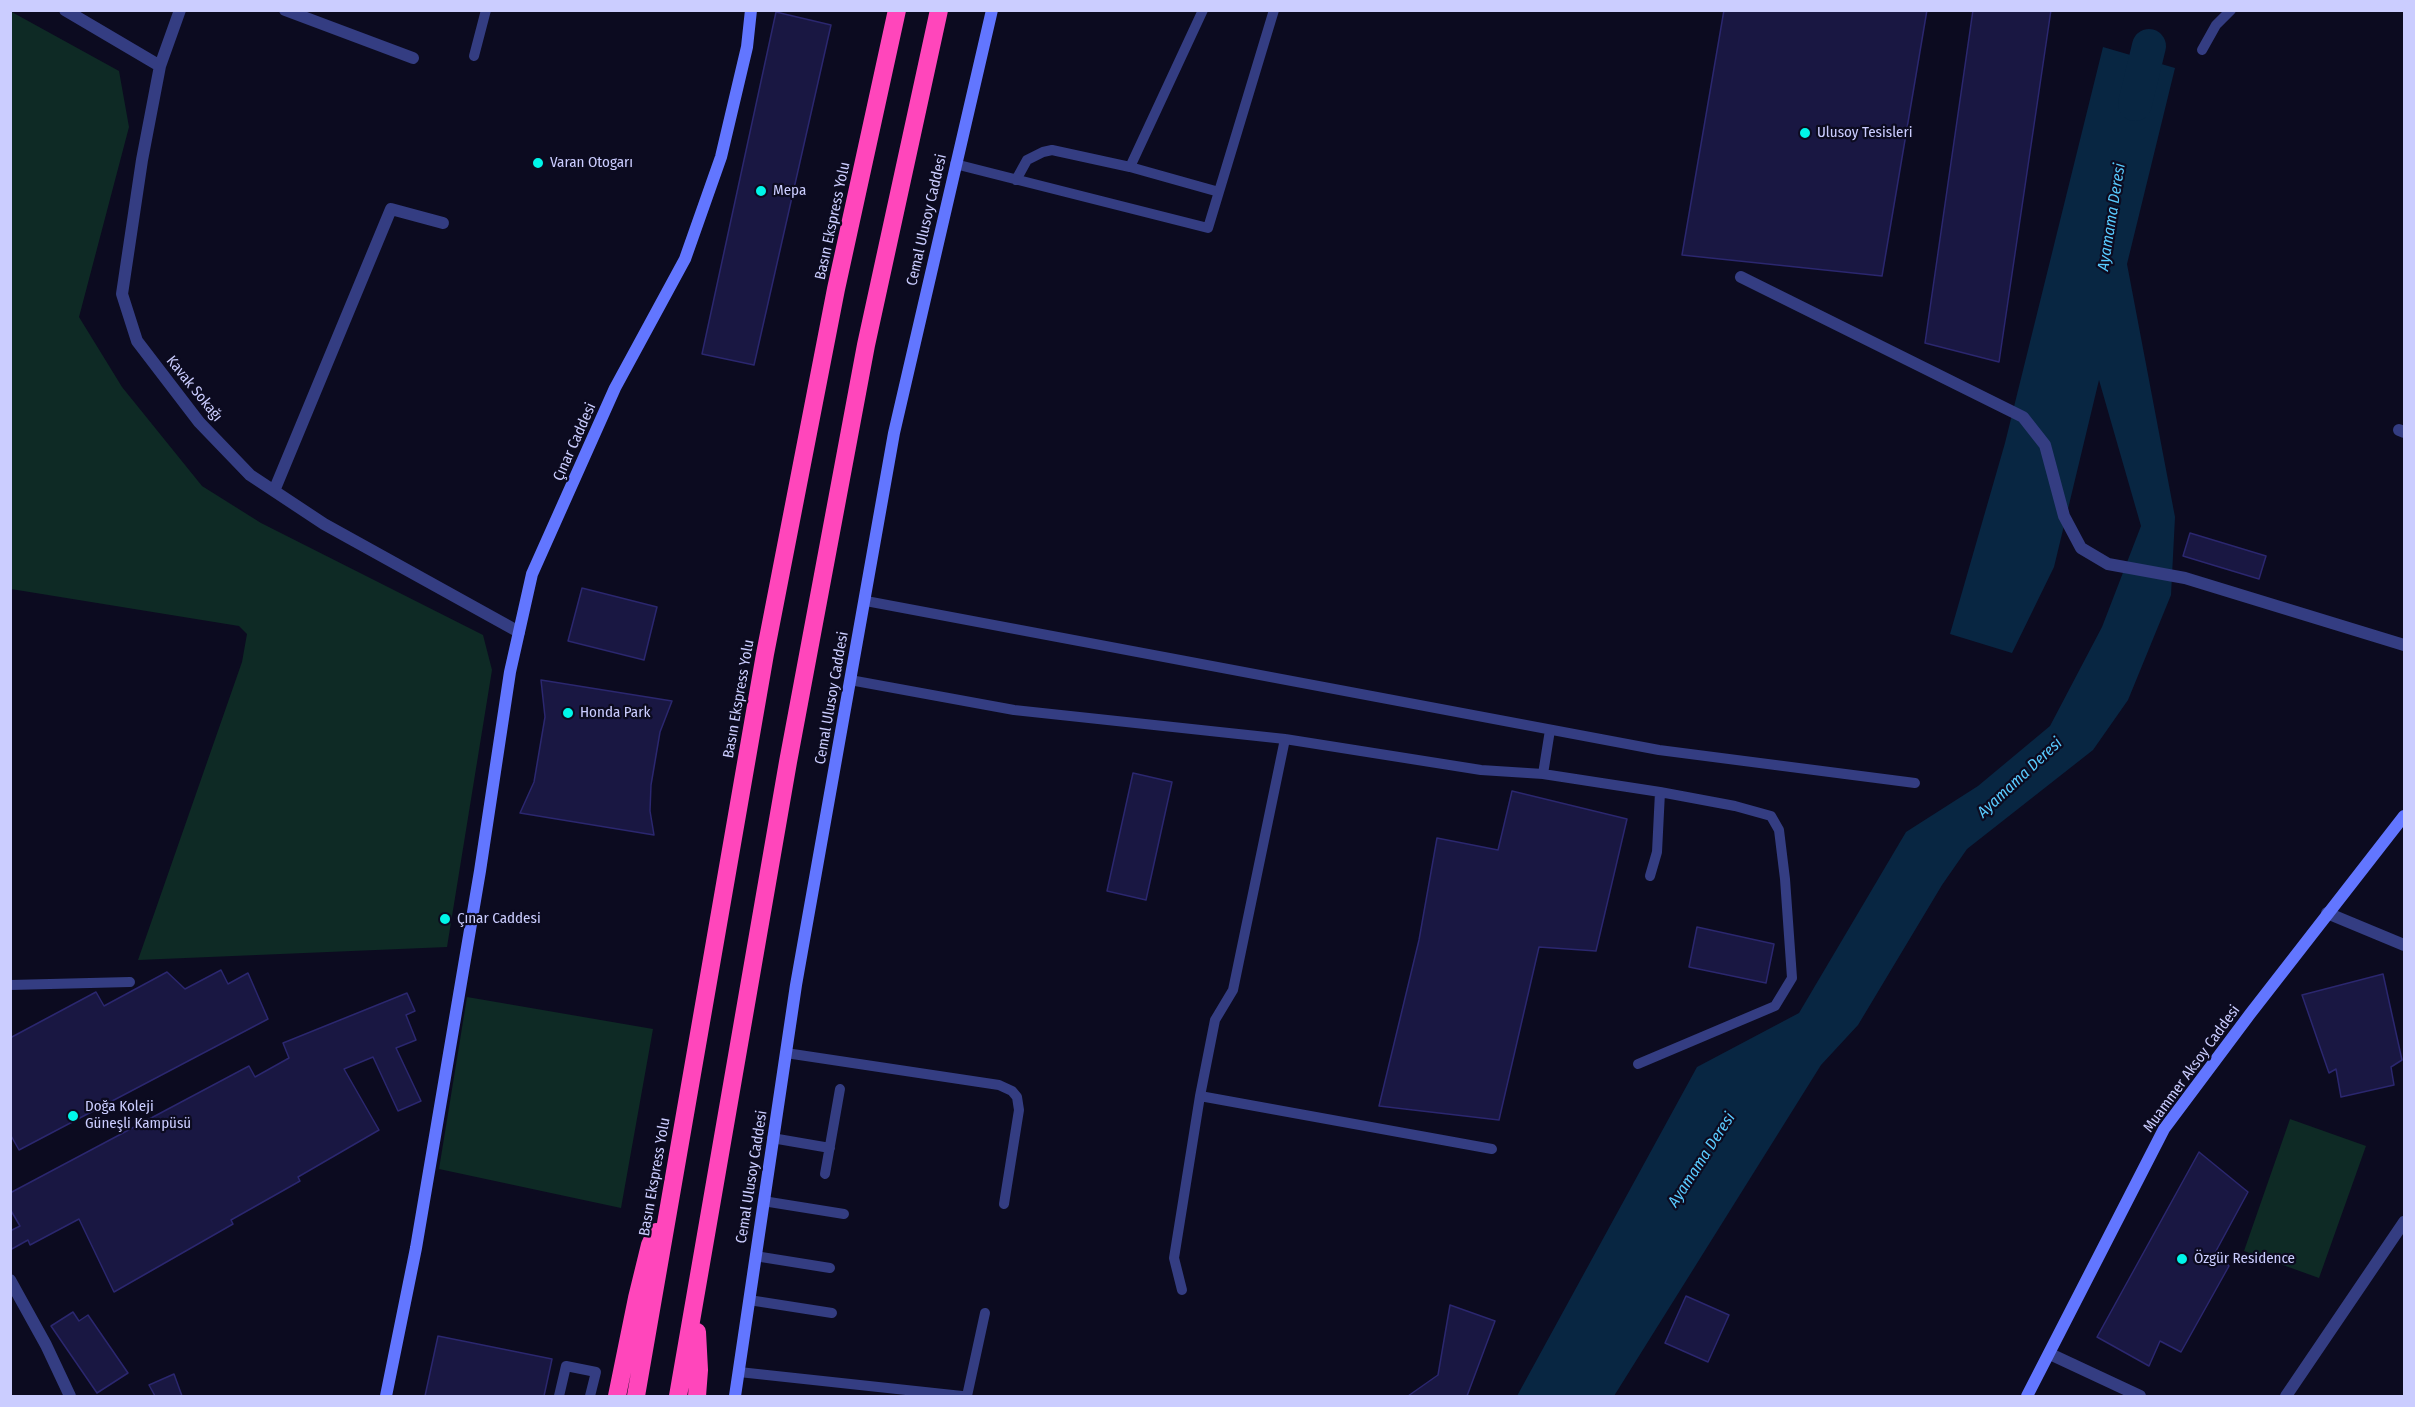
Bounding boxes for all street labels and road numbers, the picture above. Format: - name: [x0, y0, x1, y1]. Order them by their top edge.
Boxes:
- street label: Cemal Ulusoy Caddesi: [903, 152, 951, 288]
- street label: Basın Ekspress Yolu: [812, 160, 854, 282]
- street label: Kavak Sokağı: [162, 352, 226, 426]
- street label: Çınar Caddesi: [550, 400, 600, 484]
- street label: Cemal Ulusoy Caddesi: [811, 630, 853, 766]
- street label: Basın Ekspress Yolu: [720, 638, 758, 760]
- street label: Muammer Aksoy Caddesi: [2140, 1002, 2244, 1136]
- street label: Cemal Ulusoy Caddesi: [733, 1109, 771, 1245]
- street label: Basın Ekspress Yolu: [636, 1116, 674, 1238]

